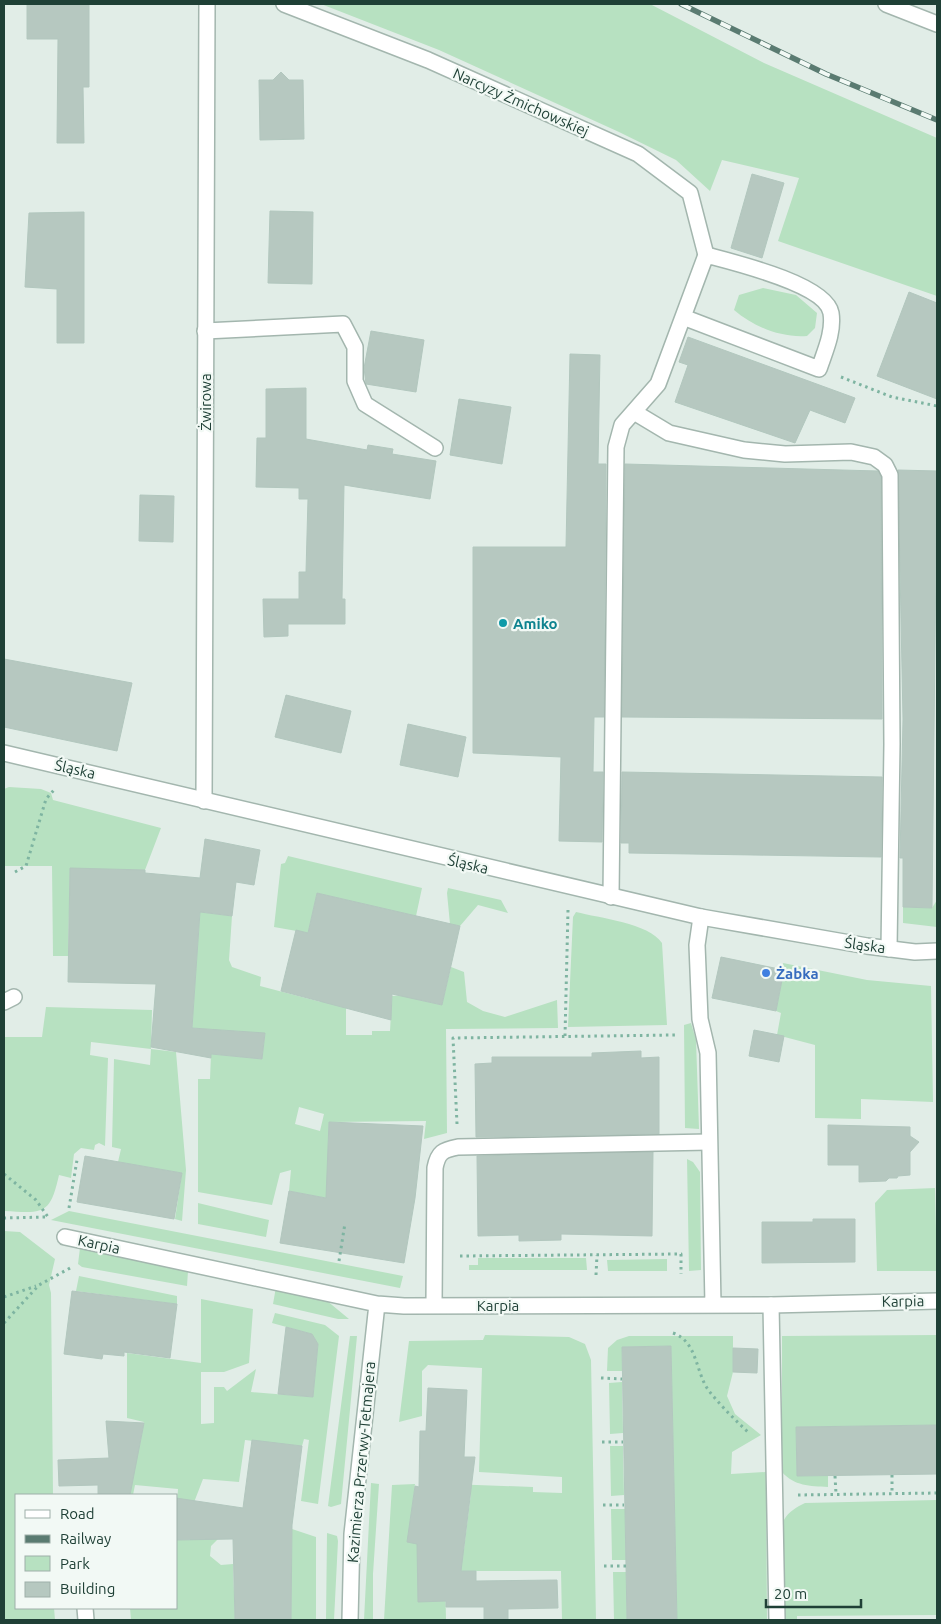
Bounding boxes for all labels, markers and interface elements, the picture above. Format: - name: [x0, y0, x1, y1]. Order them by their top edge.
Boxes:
- street label: Narcyzy Żmichowskiej: [451, 64, 591, 140]
- street label: Żwirowa: [197, 373, 214, 431]
- place label: Amiko: [513, 615, 558, 632]
- marker: Amiko: [497, 617, 509, 629]
- street label: Śląska: [53, 756, 97, 782]
- street label: Śląska: [446, 851, 490, 877]
- street label: Śląska: [843, 934, 887, 956]
- place label: Żabka: [776, 965, 819, 982]
- marker: Żabka: [760, 967, 772, 979]
- street label: Karpia: [76, 1231, 122, 1257]
- street label: Karpia: [882, 1292, 924, 1310]
- street label: Karpia: [477, 1297, 519, 1314]
- street label: Kazimierza Przerwy-Tetmajera: [344, 1361, 378, 1563]
- legend: [15, 1494, 178, 1609]
- text: Road: [60, 1505, 95, 1522]
- text: Railway: [60, 1530, 111, 1547]
- text: Park: [60, 1555, 90, 1572]
- scale bar: [766, 1576, 861, 1608]
- text: Building: [60, 1580, 115, 1597]
- text: 20 m: [774, 1585, 807, 1602]

